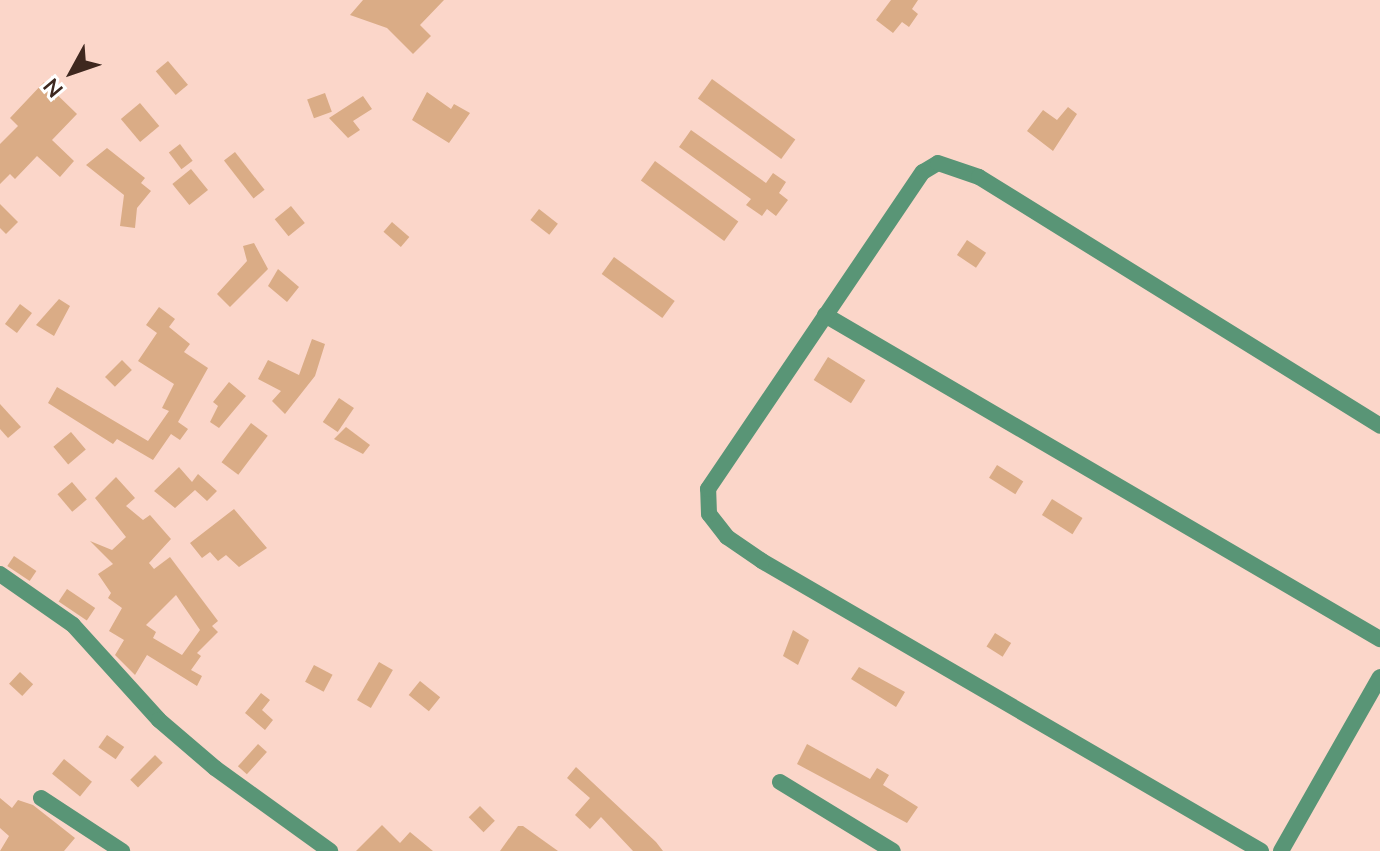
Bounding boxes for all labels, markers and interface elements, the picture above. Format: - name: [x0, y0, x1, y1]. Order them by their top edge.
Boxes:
- north arrow: [32, 32, 112, 112]
- text: N: [37, 71, 70, 103]

